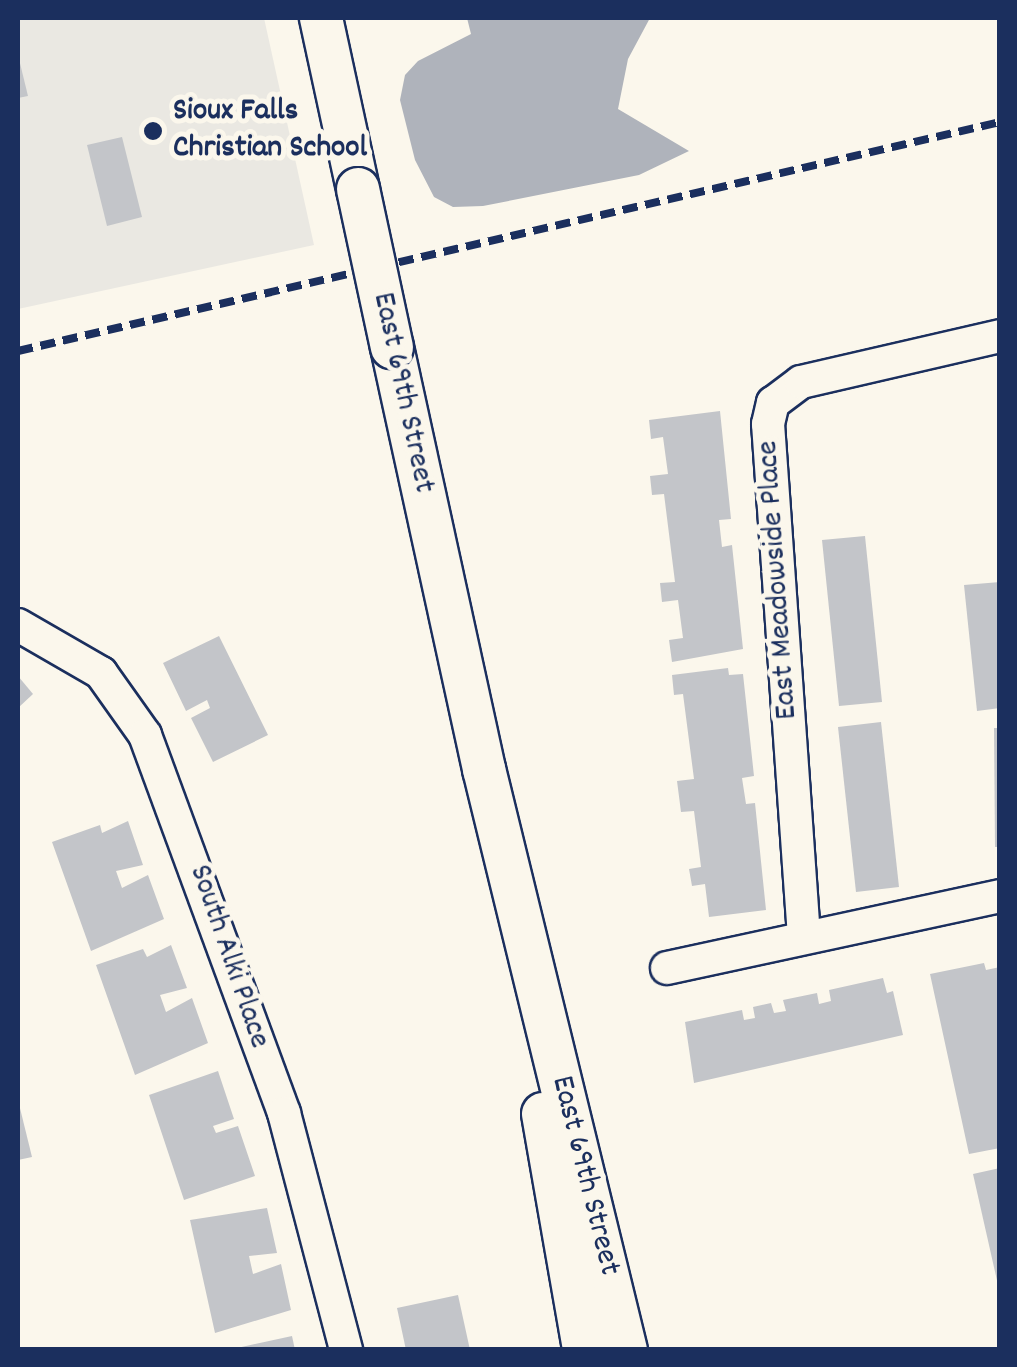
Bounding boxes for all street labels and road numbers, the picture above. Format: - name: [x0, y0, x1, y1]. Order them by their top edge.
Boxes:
- street label: East 69th Street: [362, 289, 442, 497]
- street label: East Meadowside Place: [750, 439, 808, 721]
- street label: South Alki Place: [179, 860, 277, 1054]
- street label: East 69th Street: [541, 1072, 627, 1280]

